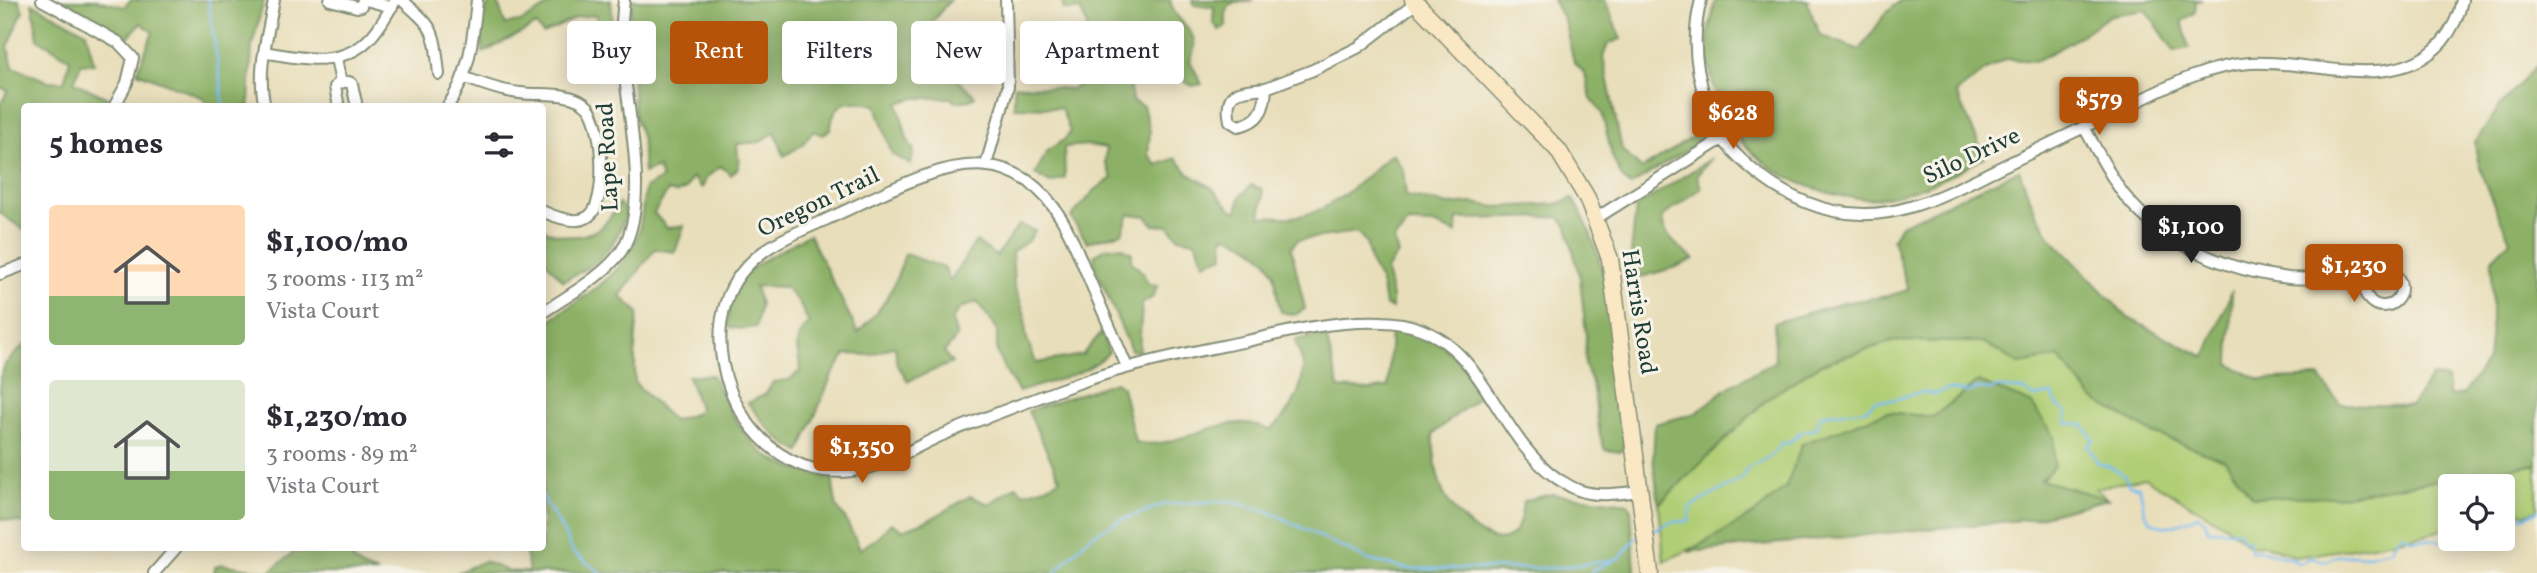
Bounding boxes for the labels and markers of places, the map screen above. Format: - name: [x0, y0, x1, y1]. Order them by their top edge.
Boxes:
- pin: $579: [2058, 78, 2140, 137]
- pin: $628: [1692, 92, 1774, 151]
- pin: $1,100: [2134, 205, 2248, 265]
- pin: $1,230: [2297, 244, 2411, 304]
- pin: $1,350: [805, 426, 919, 485]

